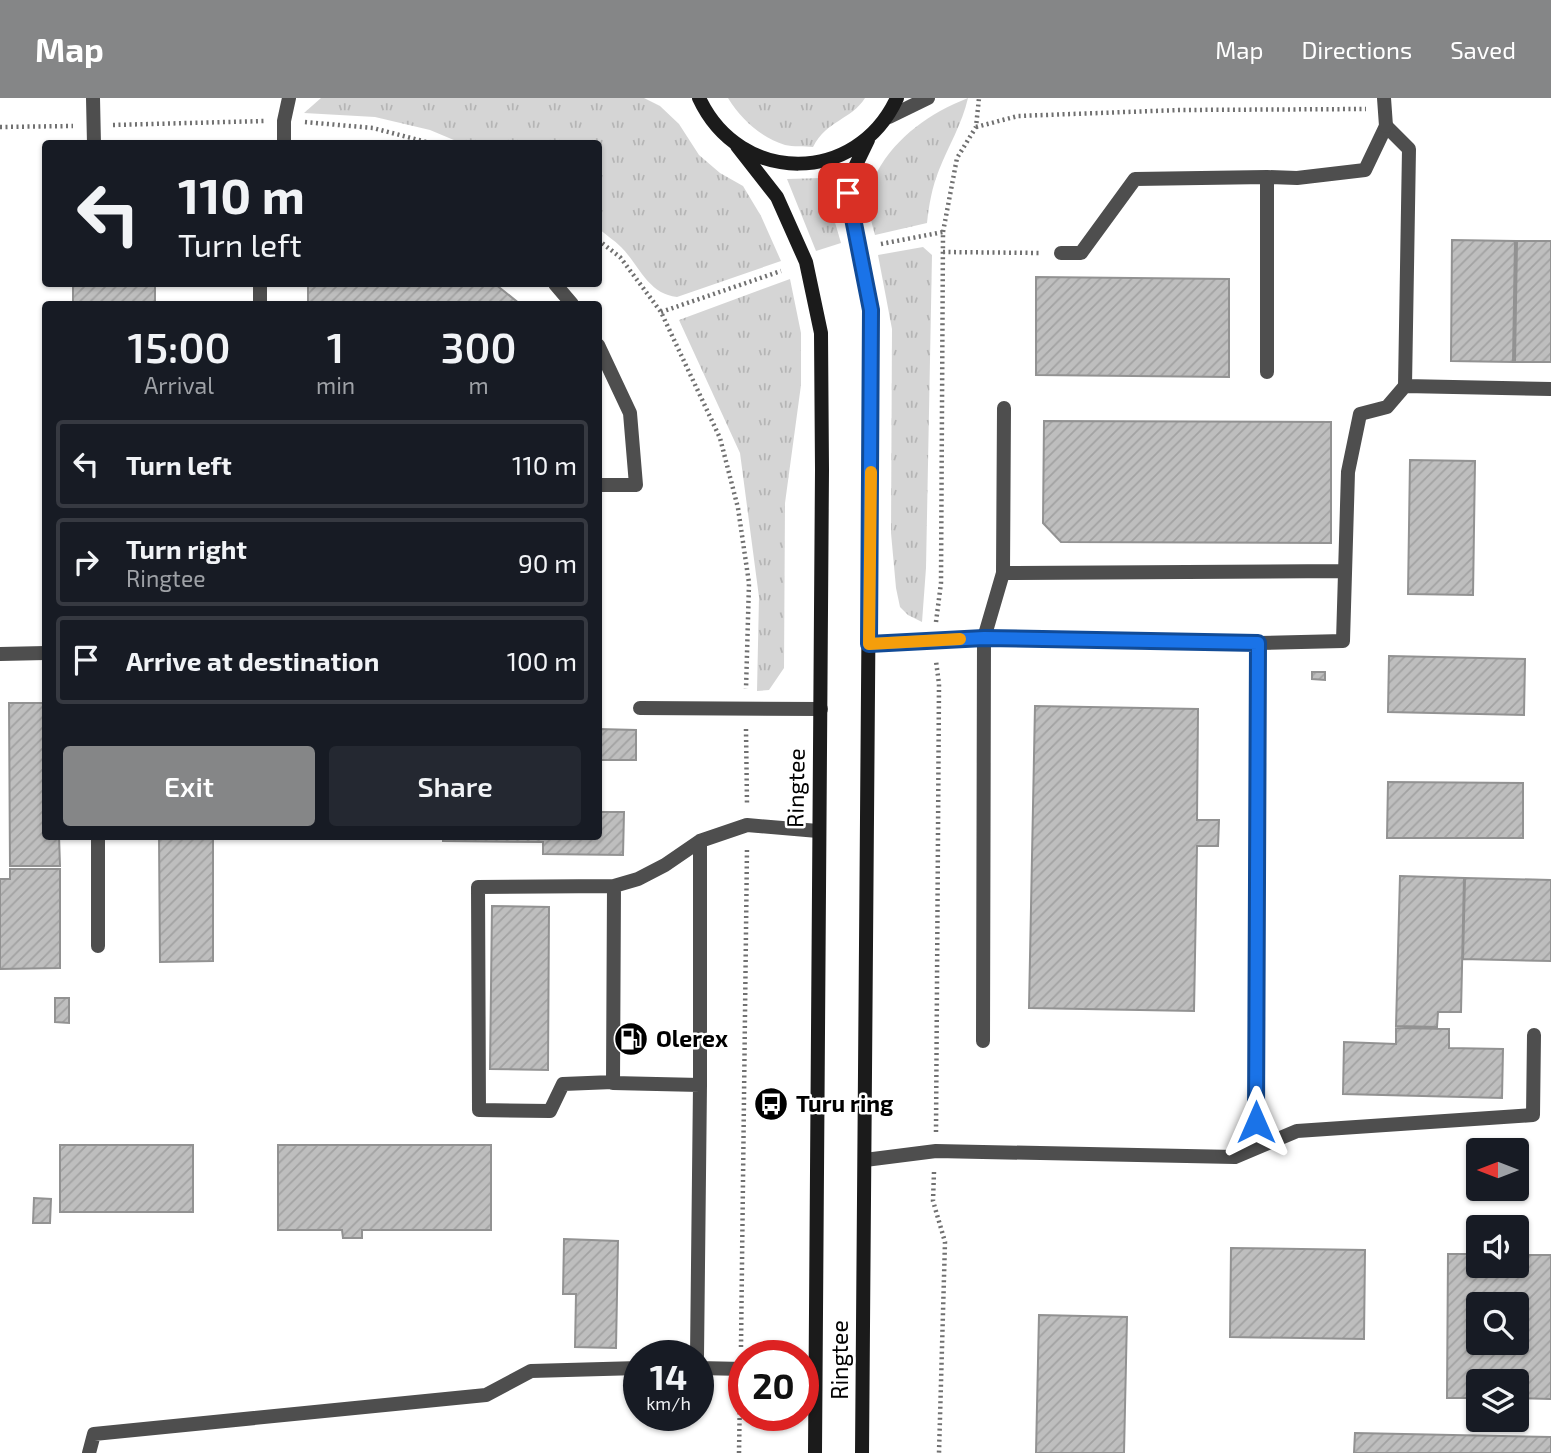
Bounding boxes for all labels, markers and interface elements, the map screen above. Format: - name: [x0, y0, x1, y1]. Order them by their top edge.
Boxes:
- text: Map: [35, 29, 104, 69]
- text: Map: [1215, 35, 1263, 64]
- text: Directions: [1301, 35, 1412, 64]
- text: Saved: [1450, 35, 1516, 64]
- pin: [818, 163, 878, 223]
- text: 110 m: [178, 165, 305, 224]
- icon: left: [63, 168, 154, 259]
- icon: arrive: [829, 174, 867, 212]
- text: Turn left: [178, 225, 302, 263]
- text: 15:00: [128, 321, 230, 371]
- text: 1: [327, 321, 344, 371]
- text: 300: [441, 321, 516, 371]
- text: Arrival: [144, 371, 214, 399]
- text: min: [316, 371, 355, 399]
- text: m: [469, 371, 489, 399]
- icon: left: [67, 445, 105, 483]
- text: Turn left: [126, 449, 232, 480]
- text: 110 m: [512, 449, 577, 480]
- text: Turn right: [126, 533, 247, 564]
- icon: right: [67, 543, 105, 581]
- text: 90 m: [518, 547, 577, 578]
- text: Ringtee: [126, 564, 206, 592]
- icon: arrive: [67, 641, 105, 679]
- text: Arrive at destination: [126, 645, 379, 676]
- text: 100 m: [507, 645, 577, 676]
- button: Exit: [63, 746, 315, 826]
- button: Share: [329, 746, 581, 826]
- street label: Ringtee: [780, 748, 810, 828]
- fuel station icon: Olerex: [612, 1020, 650, 1058]
- place label: Olerex: [656, 1024, 728, 1052]
- bus stop icon: Turu ring: [752, 1085, 790, 1123]
- position arrow: [1219, 1085, 1293, 1159]
- place label: Turu ring: [796, 1089, 894, 1117]
- north arrow: [1466, 1138, 1530, 1200]
- map controls: [1466, 1138, 1529, 1432]
- button: sound: [1466, 1215, 1529, 1278]
- button: search: [1466, 1292, 1529, 1355]
- street label: Ringtee: [825, 1320, 853, 1400]
- speed limit sign: 20: [728, 1340, 819, 1431]
- text: 14: [650, 1355, 687, 1397]
- button: layers: [1466, 1369, 1529, 1432]
- text: km/h: [646, 1392, 691, 1414]

